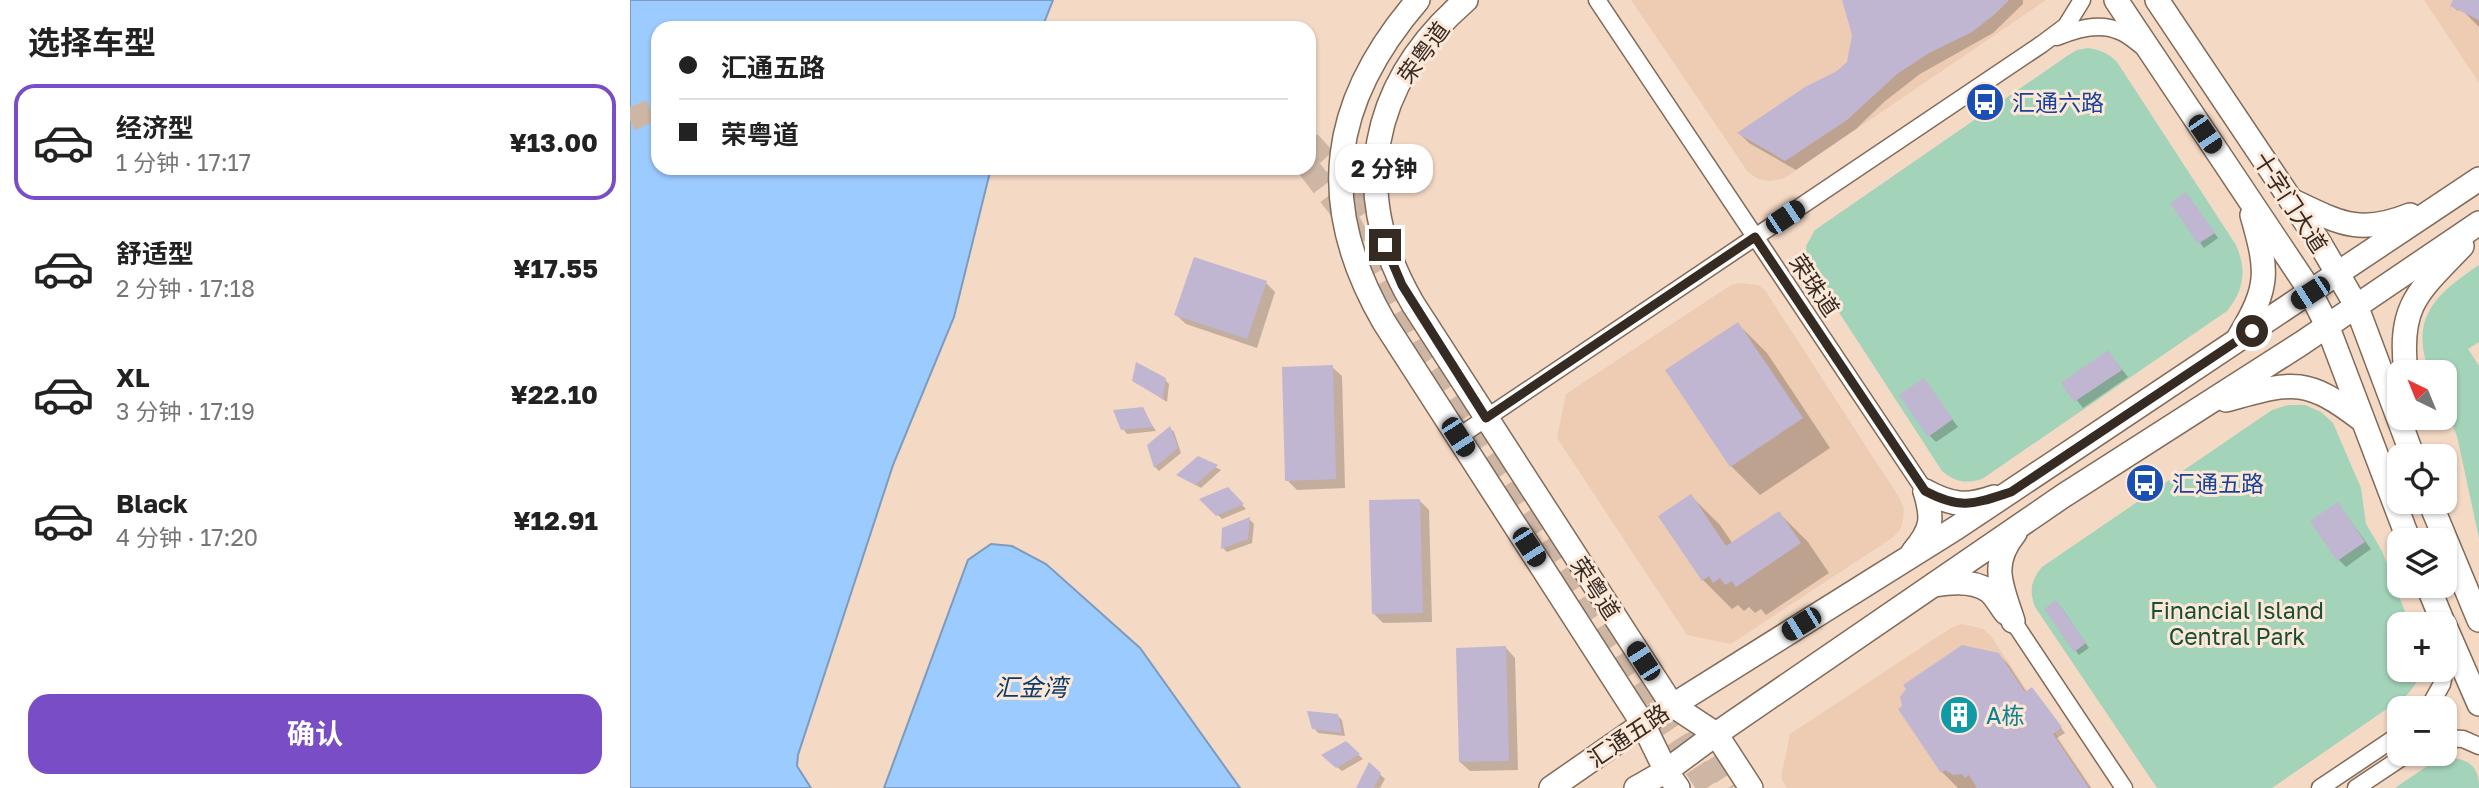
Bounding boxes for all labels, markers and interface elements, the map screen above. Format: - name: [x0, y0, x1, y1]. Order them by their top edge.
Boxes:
- street label: 荣粤道: [1391, 16, 1455, 88]
- text: 选择车型: [28, 23, 156, 61]
- text: 汇通五路: [721, 52, 825, 83]
- bus stop icon: 汇通六路: [1964, 81, 2006, 123]
- place label: 汇通六路: [2012, 88, 2104, 116]
- icon: car: [32, 111, 95, 174]
- car: [2185, 111, 2226, 157]
- text: 经济型: [116, 112, 194, 143]
- text: 荣粤道: [721, 119, 799, 150]
- text: ¥13.00: [509, 127, 598, 158]
- callout: 2 分钟: [1336, 144, 1434, 192]
- street label: 十字门大道: [2248, 146, 2334, 258]
- text: 1 分钟 · 17:17: [116, 148, 251, 176]
- text: 2 分钟: [1351, 154, 1417, 182]
- car: [1762, 197, 1809, 237]
- route end: [1369, 229, 1401, 261]
- icon: car: [32, 237, 95, 300]
- text: 舒适型: [116, 238, 194, 269]
- street label: 荣珠道: [1784, 249, 1846, 321]
- text: ¥17.55: [513, 253, 598, 284]
- car: [2287, 273, 2334, 313]
- text: 2 分钟 · 17:18: [116, 274, 255, 302]
- route start: [2236, 315, 2268, 347]
- north arrow: [2387, 360, 2457, 430]
- map controls: [2387, 360, 2457, 766]
- text: XL: [116, 362, 150, 393]
- icon: car: [32, 363, 95, 426]
- text: ¥22.10: [511, 379, 598, 410]
- text: 3 分钟 · 17:19: [116, 397, 255, 425]
- car: [1438, 414, 1479, 460]
- button: locate: [2387, 444, 2457, 514]
- bus stop icon: 汇通五路: [2124, 462, 2166, 504]
- place label: 汇通五路: [2172, 469, 2264, 497]
- text: Black: [116, 488, 188, 519]
- icon: car: [32, 489, 95, 552]
- text: ¥12.91: [513, 505, 598, 536]
- text: 4 分钟 · 17:20: [116, 523, 258, 551]
- car: [1509, 524, 1550, 570]
- button: layers: [2387, 528, 2457, 598]
- street label: 荣粤道: [1565, 551, 1627, 625]
- park label: Financial Island Central Park: [2150, 596, 2324, 650]
- car: [1778, 604, 1825, 644]
- button: +: [2387, 612, 2457, 682]
- car: [1623, 638, 1664, 684]
- water label: 汇金湾: [995, 672, 1071, 701]
- button: 确认: [28, 694, 602, 774]
- building icon: A栋: [1938, 694, 1980, 736]
- button: −: [2387, 696, 2457, 766]
- street label: 汇通五路: [1582, 698, 1674, 772]
- place label: A栋: [1986, 701, 2024, 729]

